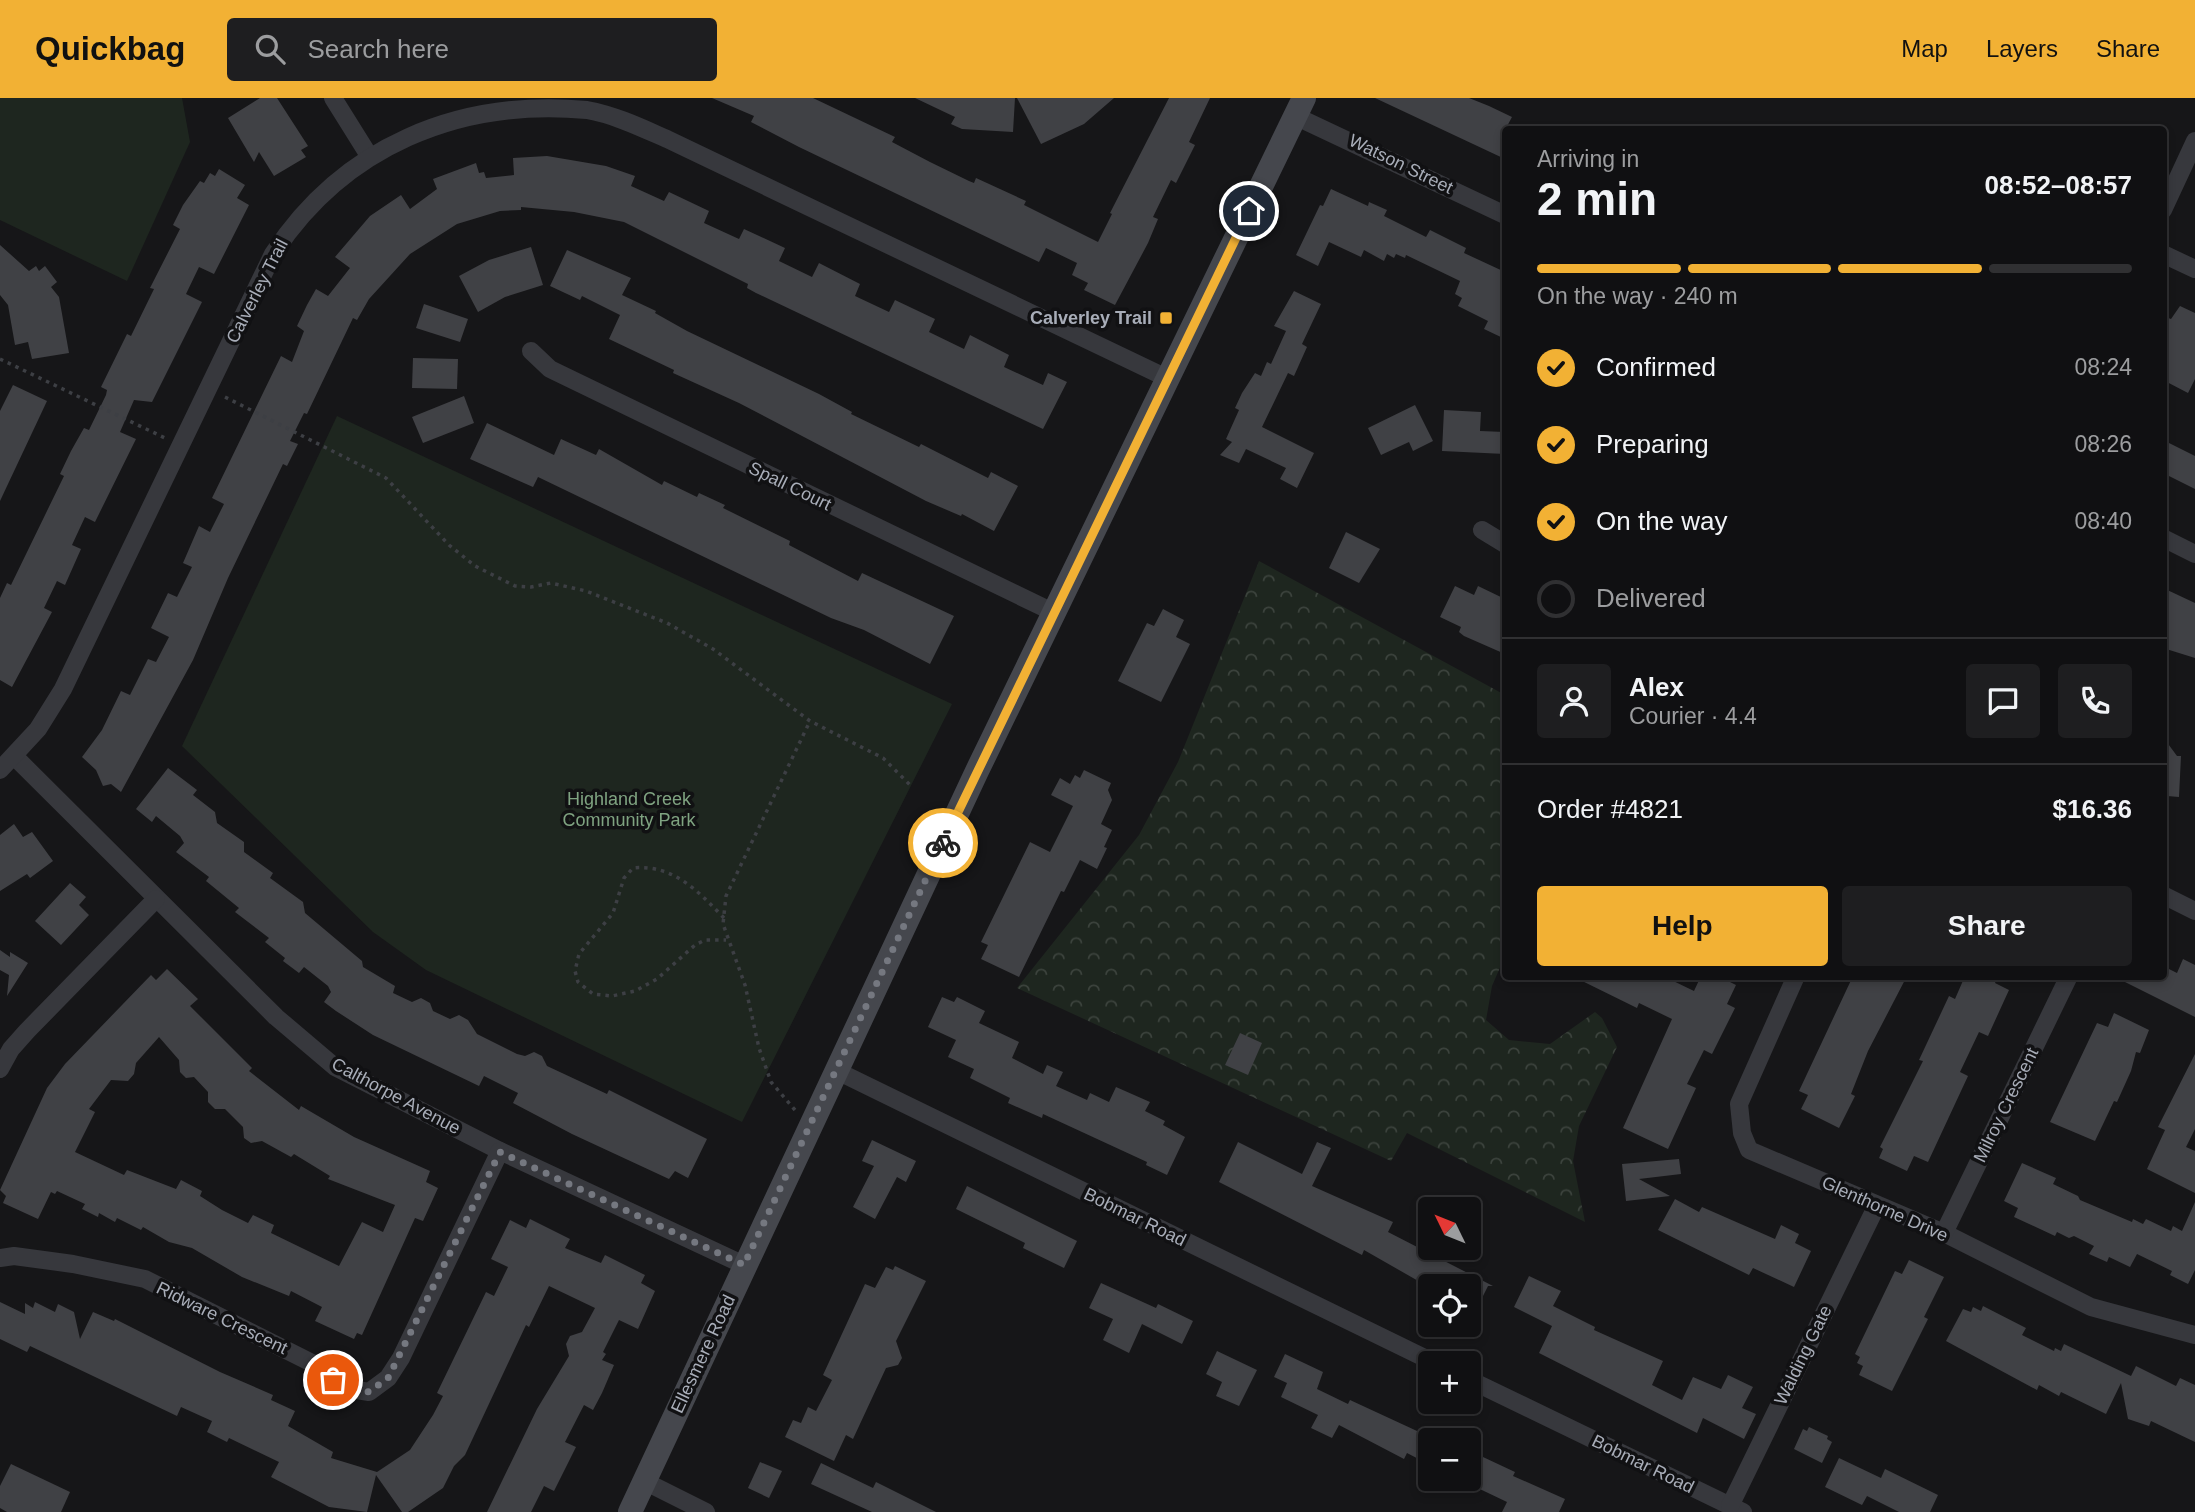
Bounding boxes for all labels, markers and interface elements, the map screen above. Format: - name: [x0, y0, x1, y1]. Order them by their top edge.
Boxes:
- search box: [227, 18, 717, 81]
- text: Quickbag: [35, 30, 185, 67]
- icon: search: [251, 30, 289, 68]
- text: Search here: [307, 34, 449, 64]
- text: Map: [1901, 35, 1948, 62]
- text: Layers: [1986, 35, 2058, 62]
- text: Share: [2096, 35, 2160, 62]
- street label: Watson Street: [1346, 130, 1456, 198]
- text: Arriving in: [1537, 146, 1639, 172]
- text: 08:52–08:57: [1985, 170, 2132, 200]
- text: 2 min: [1537, 173, 1657, 225]
- pin: [1219, 181, 1279, 241]
- icon: home: [1230, 192, 1268, 230]
- street label: Calverley Trail: [222, 236, 292, 346]
- text: On the way · 240 m: [1537, 283, 1738, 309]
- place label: Calverley Trail: [1030, 308, 1152, 328]
- marker: Calverley Trail: [1158, 310, 1174, 326]
- icon: check: [1537, 349, 1575, 387]
- text: Confirmed: [1596, 352, 1716, 382]
- text: 08:24: [2074, 354, 2132, 380]
- icon: check: [1537, 426, 1575, 464]
- text: Preparing: [1596, 429, 1709, 459]
- text: 08:26: [2074, 431, 2132, 457]
- street label: Spall Court: [746, 457, 834, 515]
- icon: check: [1537, 503, 1575, 541]
- text: On the way: [1596, 506, 1728, 536]
- text: 08:40: [2074, 508, 2132, 534]
- text: Delivered: [1596, 583, 1706, 613]
- button: person: [1537, 664, 1611, 738]
- button: chat: [1966, 664, 2040, 738]
- button: phone: [2058, 664, 2132, 738]
- text: Alex: [1629, 672, 1684, 702]
- text: Courier · 4.4: [1629, 703, 1757, 729]
- park label: Highland Creek Community Park: [562, 789, 697, 830]
- text: Order #4821: [1537, 794, 1683, 824]
- text: $16.36: [2052, 794, 2132, 824]
- courier: [908, 808, 978, 878]
- icon: bike: [924, 824, 962, 862]
- button: Help: [1537, 886, 1828, 966]
- button: Share: [1842, 886, 2132, 966]
- street label: Milroy Crescent: [1970, 1044, 2042, 1166]
- street label: Calthorpe Avenue: [328, 1054, 464, 1138]
- street label: Glenthorne Drive: [1819, 1172, 1951, 1246]
- street label: Bobmar Road: [1081, 1184, 1189, 1250]
- north arrow: [1418, 1197, 1480, 1260]
- map controls: [1418, 1197, 1481, 1491]
- button: locate: [1418, 1274, 1481, 1337]
- street label: Ridware Crescent: [153, 1278, 291, 1358]
- street label: Ellesmere Road: [667, 1292, 739, 1416]
- street label: Walding Gate: [1770, 1302, 1836, 1408]
- pin: [303, 1350, 363, 1410]
- button: +: [1418, 1351, 1481, 1414]
- icon: bag: [314, 1361, 352, 1399]
- button: −: [1418, 1428, 1481, 1491]
- street label: Bobmar Road: [1589, 1431, 1697, 1497]

